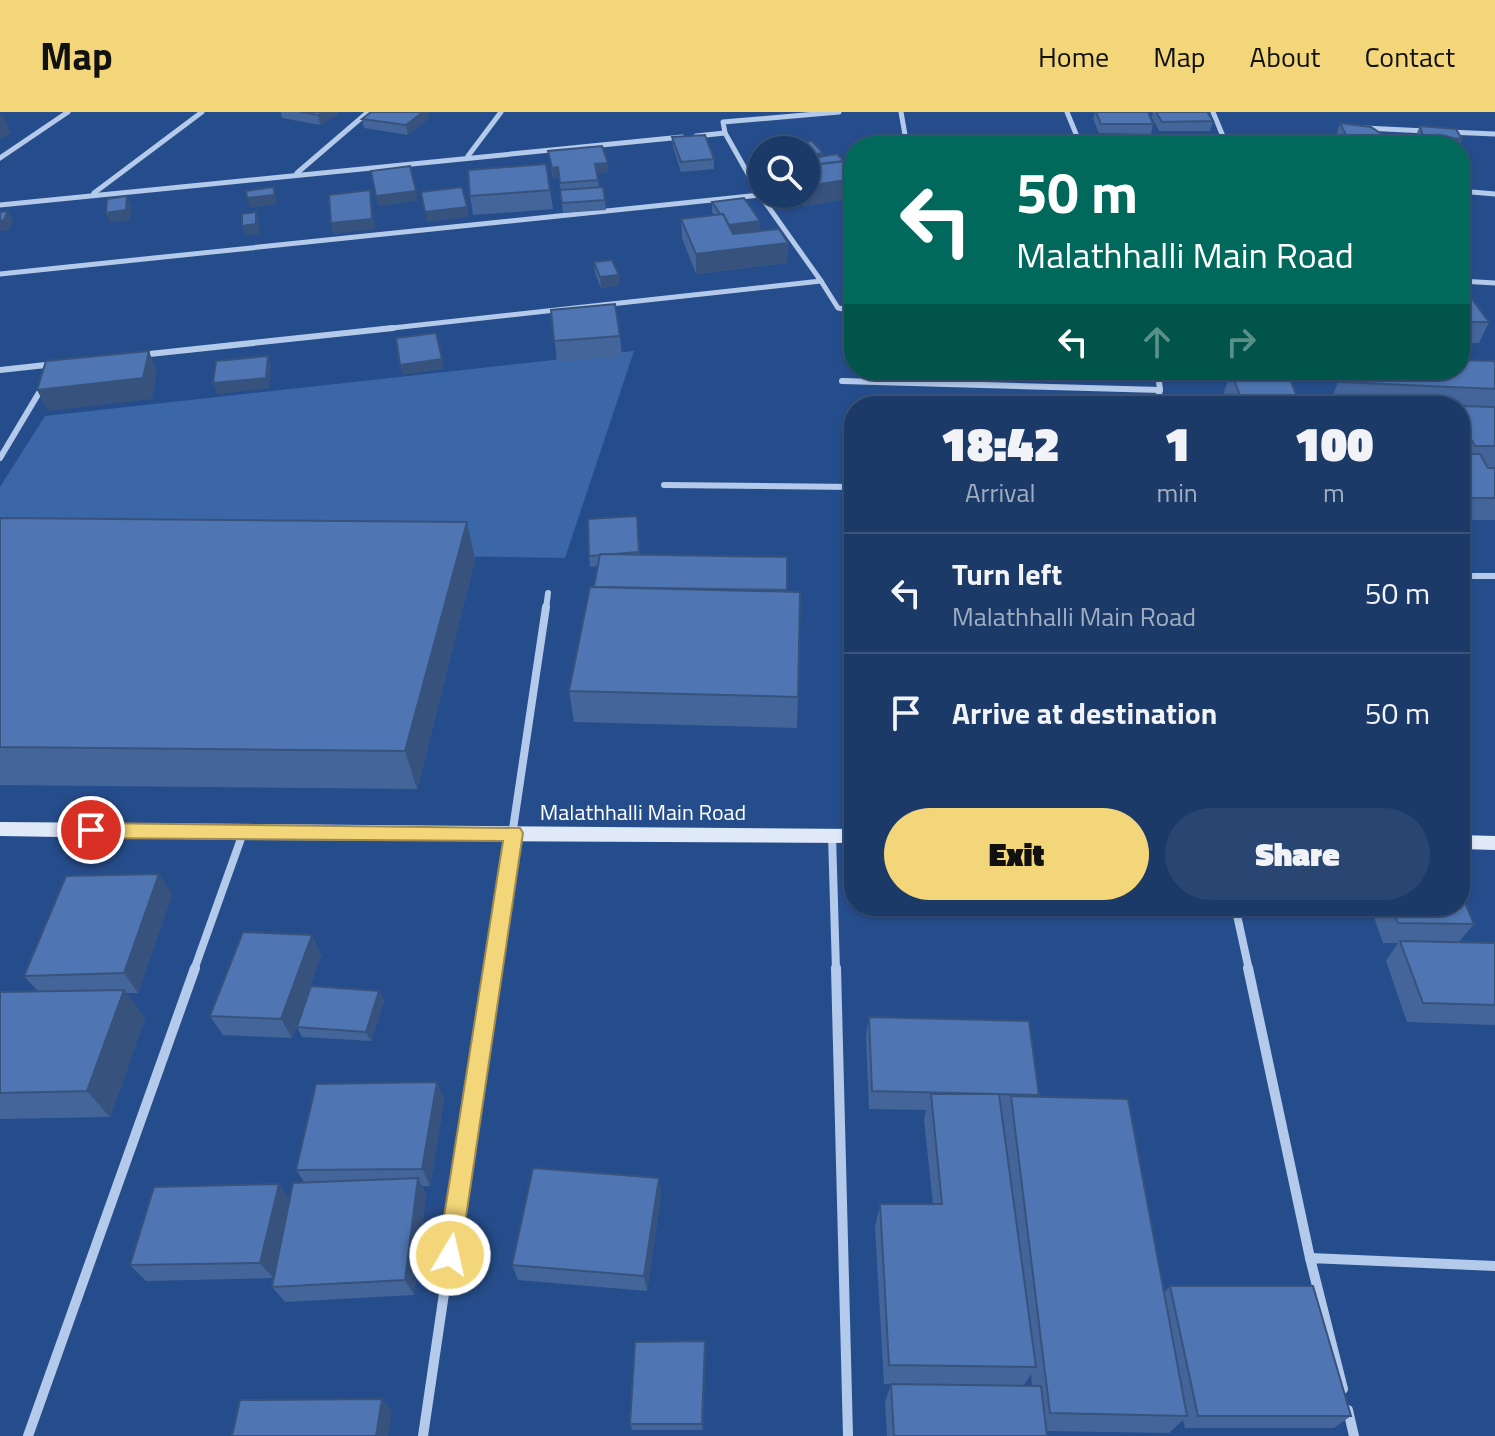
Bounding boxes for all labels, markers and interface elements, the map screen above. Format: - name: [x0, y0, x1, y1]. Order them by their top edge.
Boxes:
- text: Map: [40, 27, 113, 85]
- text: Home: [1038, 35, 1109, 78]
- text: Map: [1153, 35, 1206, 78]
- text: About: [1250, 35, 1320, 78]
- text: Contact: [1364, 35, 1455, 78]
- map controls: [748, 136, 820, 208]
- button: search: [748, 136, 820, 208]
- text: 50 m: [1016, 150, 1138, 235]
- icon: left: [884, 168, 988, 272]
- text: Malathhalli Main Road: [1016, 227, 1354, 282]
- icon: left: [1051, 320, 1095, 364]
- icon: ahead: [1135, 320, 1179, 364]
- icon: right: [1219, 320, 1263, 364]
- text: 18:42: [940, 407, 1060, 480]
- text: 1: [1164, 407, 1190, 480]
- text: 100: [1294, 407, 1374, 480]
- text: Arrival: [965, 473, 1035, 512]
- text: min: [1156, 473, 1198, 512]
- text: m: [1323, 473, 1345, 512]
- text: Turn left: [952, 551, 1062, 597]
- text: 50 m: [1365, 570, 1430, 616]
- icon: left: [884, 571, 928, 615]
- text: Malathhalli Main Road: [952, 597, 1196, 636]
- text: Arrive at destination: [952, 690, 1217, 736]
- text: 50 m: [1365, 690, 1430, 736]
- icon: arrive: [884, 691, 928, 735]
- street label: Malathhalli Main Road: [540, 795, 746, 829]
- pin: [57, 796, 125, 864]
- icon: arrive: [69, 808, 113, 852]
- button: Exit: [884, 808, 1149, 900]
- button: Share: [1165, 808, 1430, 900]
- position arrow: [408, 1213, 492, 1297]

